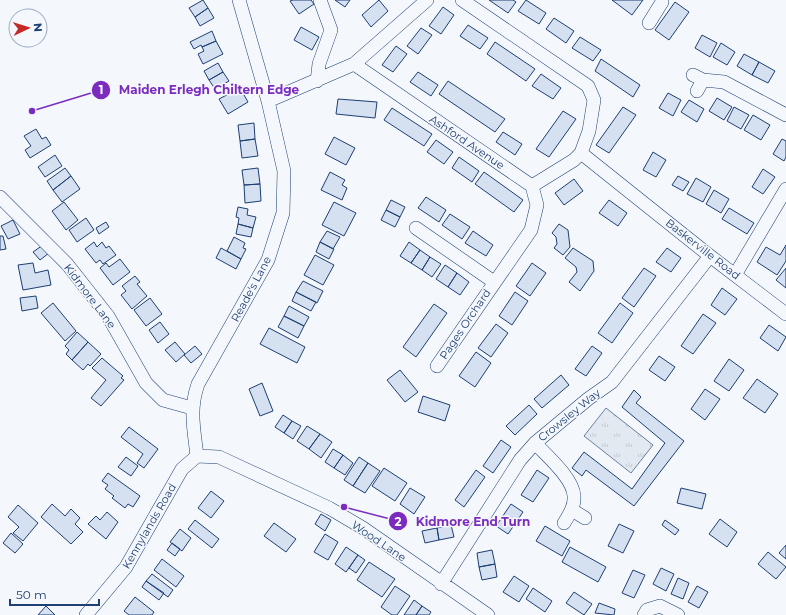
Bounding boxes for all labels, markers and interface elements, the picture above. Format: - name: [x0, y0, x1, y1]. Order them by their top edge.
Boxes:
- north arrow: [8, 8, 48, 48]
- text: N: [31, 22, 45, 32]
- callout: Maiden Erlegh Chiltern Edge: [91, 78, 307, 102]
- text: 1: [99, 82, 103, 97]
- text: Maiden Erlegh Chiltern Edge: [119, 82, 300, 97]
- street label: Ashford Avenue: [427, 112, 507, 172]
- street label: Baskerville Road: [663, 216, 743, 282]
- street label: Reade's Lane: [228, 253, 274, 324]
- street label: Kidmore Lane: [61, 261, 119, 332]
- street label: Pages Orchard: [436, 286, 494, 362]
- street label: Crowsley Way: [535, 386, 603, 444]
- street label: Kennylands Road: [119, 481, 179, 571]
- callout: Kidmore End Turn: [388, 509, 539, 533]
- text: 2: [394, 514, 402, 529]
- text: Kidmore End Turn: [416, 514, 530, 529]
- street label: Wood Lane: [349, 518, 409, 565]
- scale bar: [10, 581, 99, 607]
- text: 50 m: [16, 587, 47, 602]

